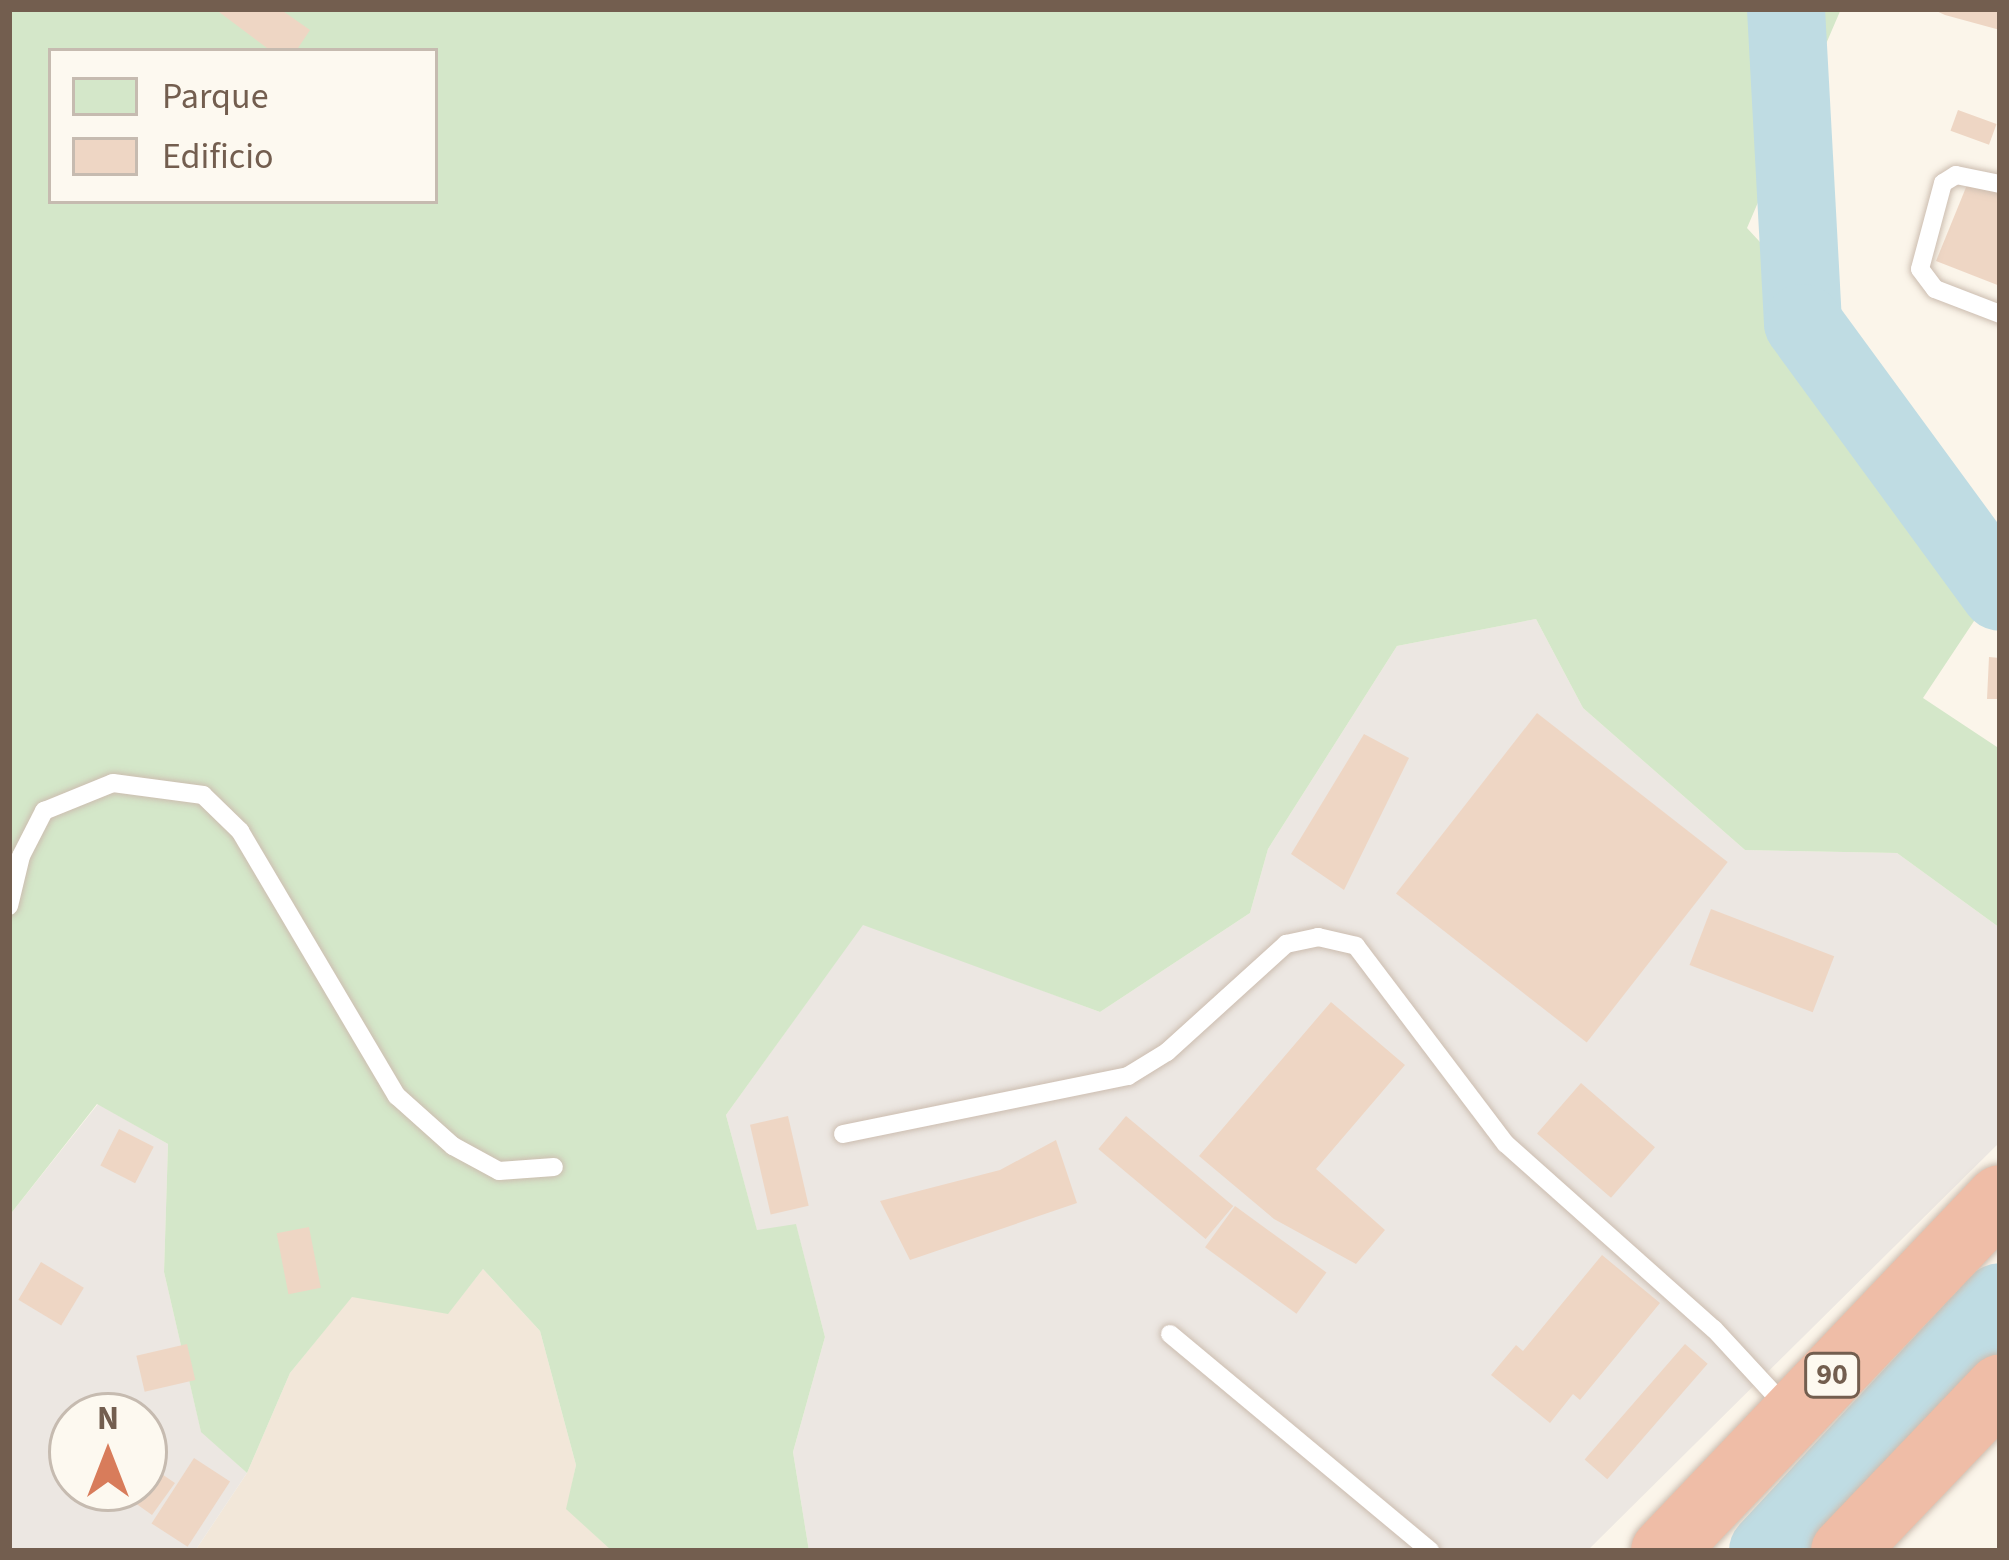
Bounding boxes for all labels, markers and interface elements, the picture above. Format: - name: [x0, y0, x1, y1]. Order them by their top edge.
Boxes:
- legend: [48, 48, 438, 204]
- text: Parque: [162, 71, 269, 122]
- text: Edificio: [162, 131, 274, 182]
- road number: 90: [1802, 1351, 1862, 1399]
- north arrow: [48, 1392, 168, 1512]
- text: N: [97, 1395, 119, 1442]

